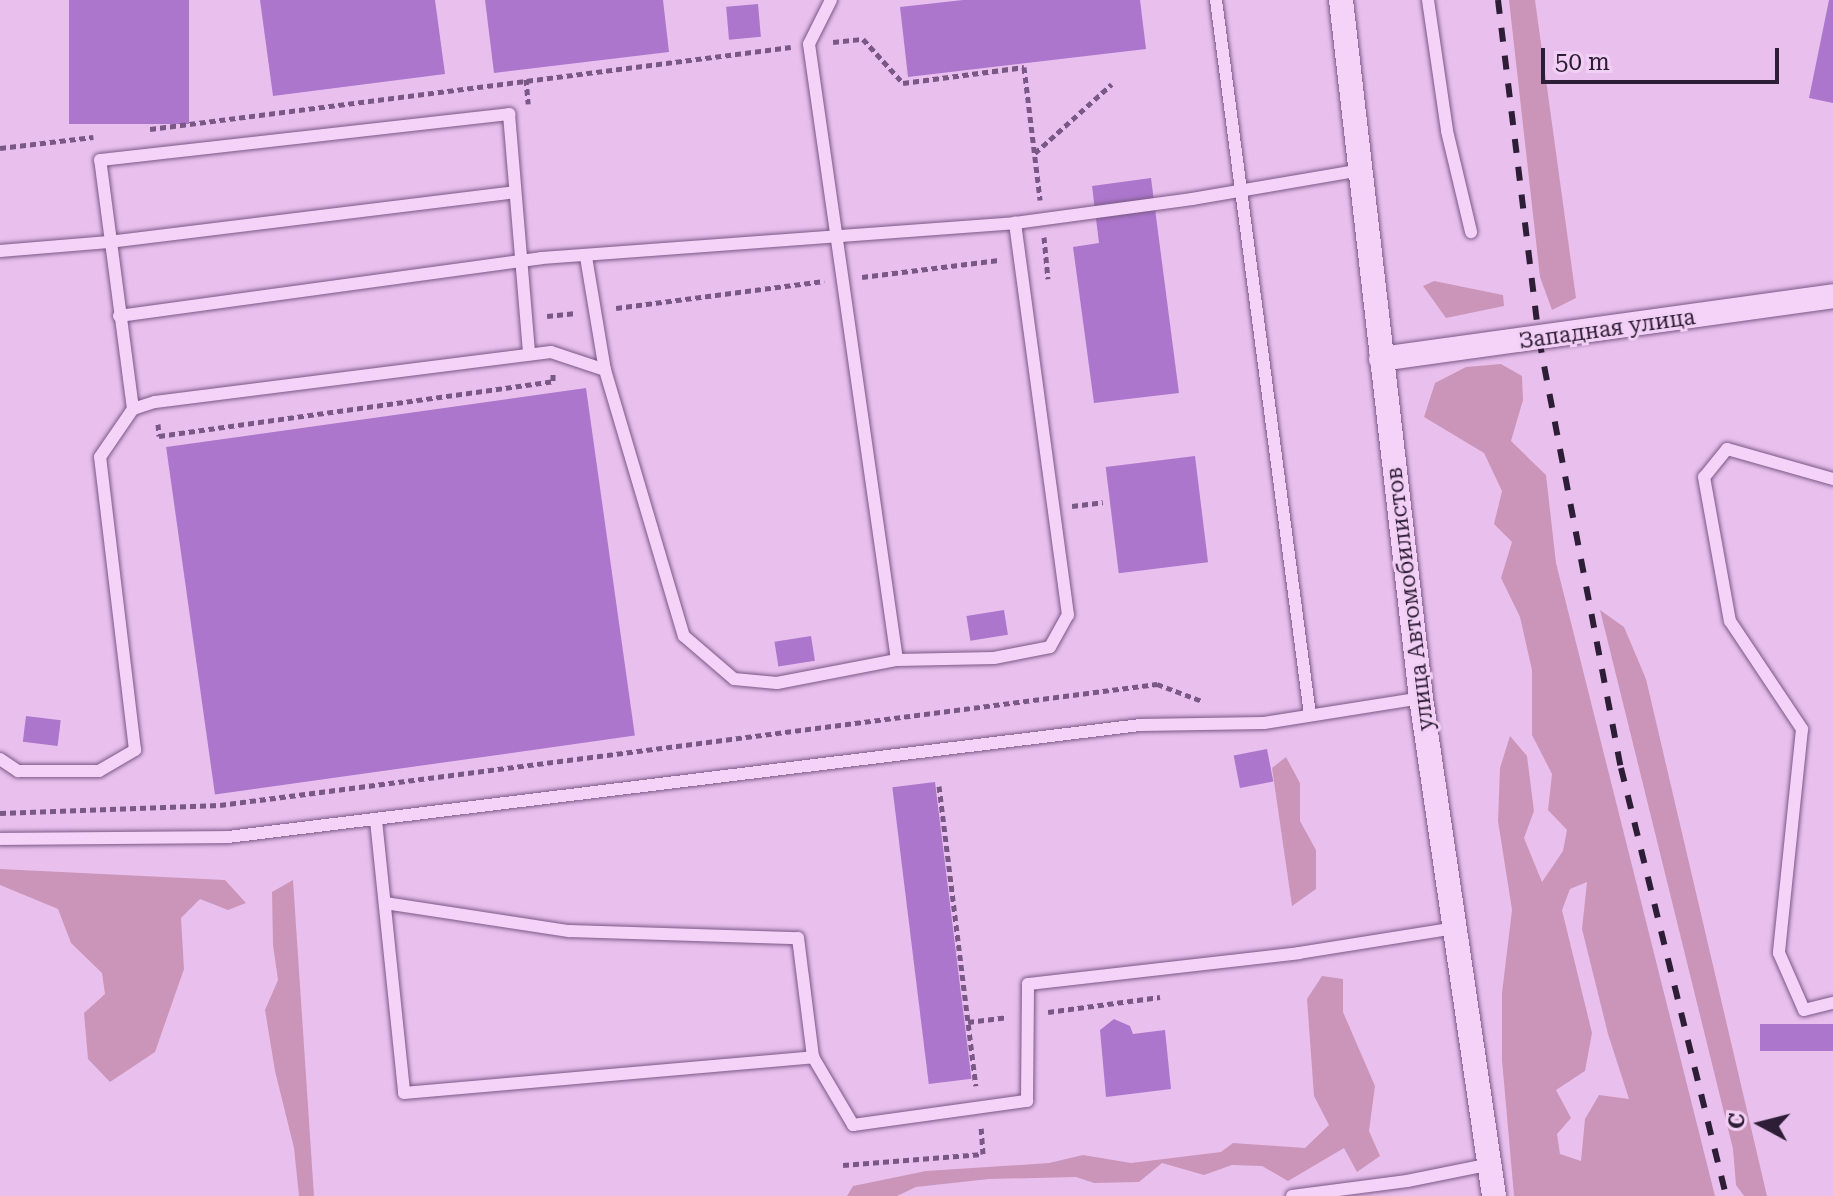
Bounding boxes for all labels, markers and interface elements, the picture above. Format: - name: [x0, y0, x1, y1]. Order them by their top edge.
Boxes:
- scale bar: [1545, 32, 1783, 82]
- text: 50 m: [1555, 48, 1610, 76]
- street label: Западная улица: [1517, 304, 1697, 354]
- street label: улица Автомобилистов: [1381, 466, 1439, 732]
- north arrow: [1721, 1084, 1801, 1164]
- text: С: [1723, 1112, 1750, 1130]

